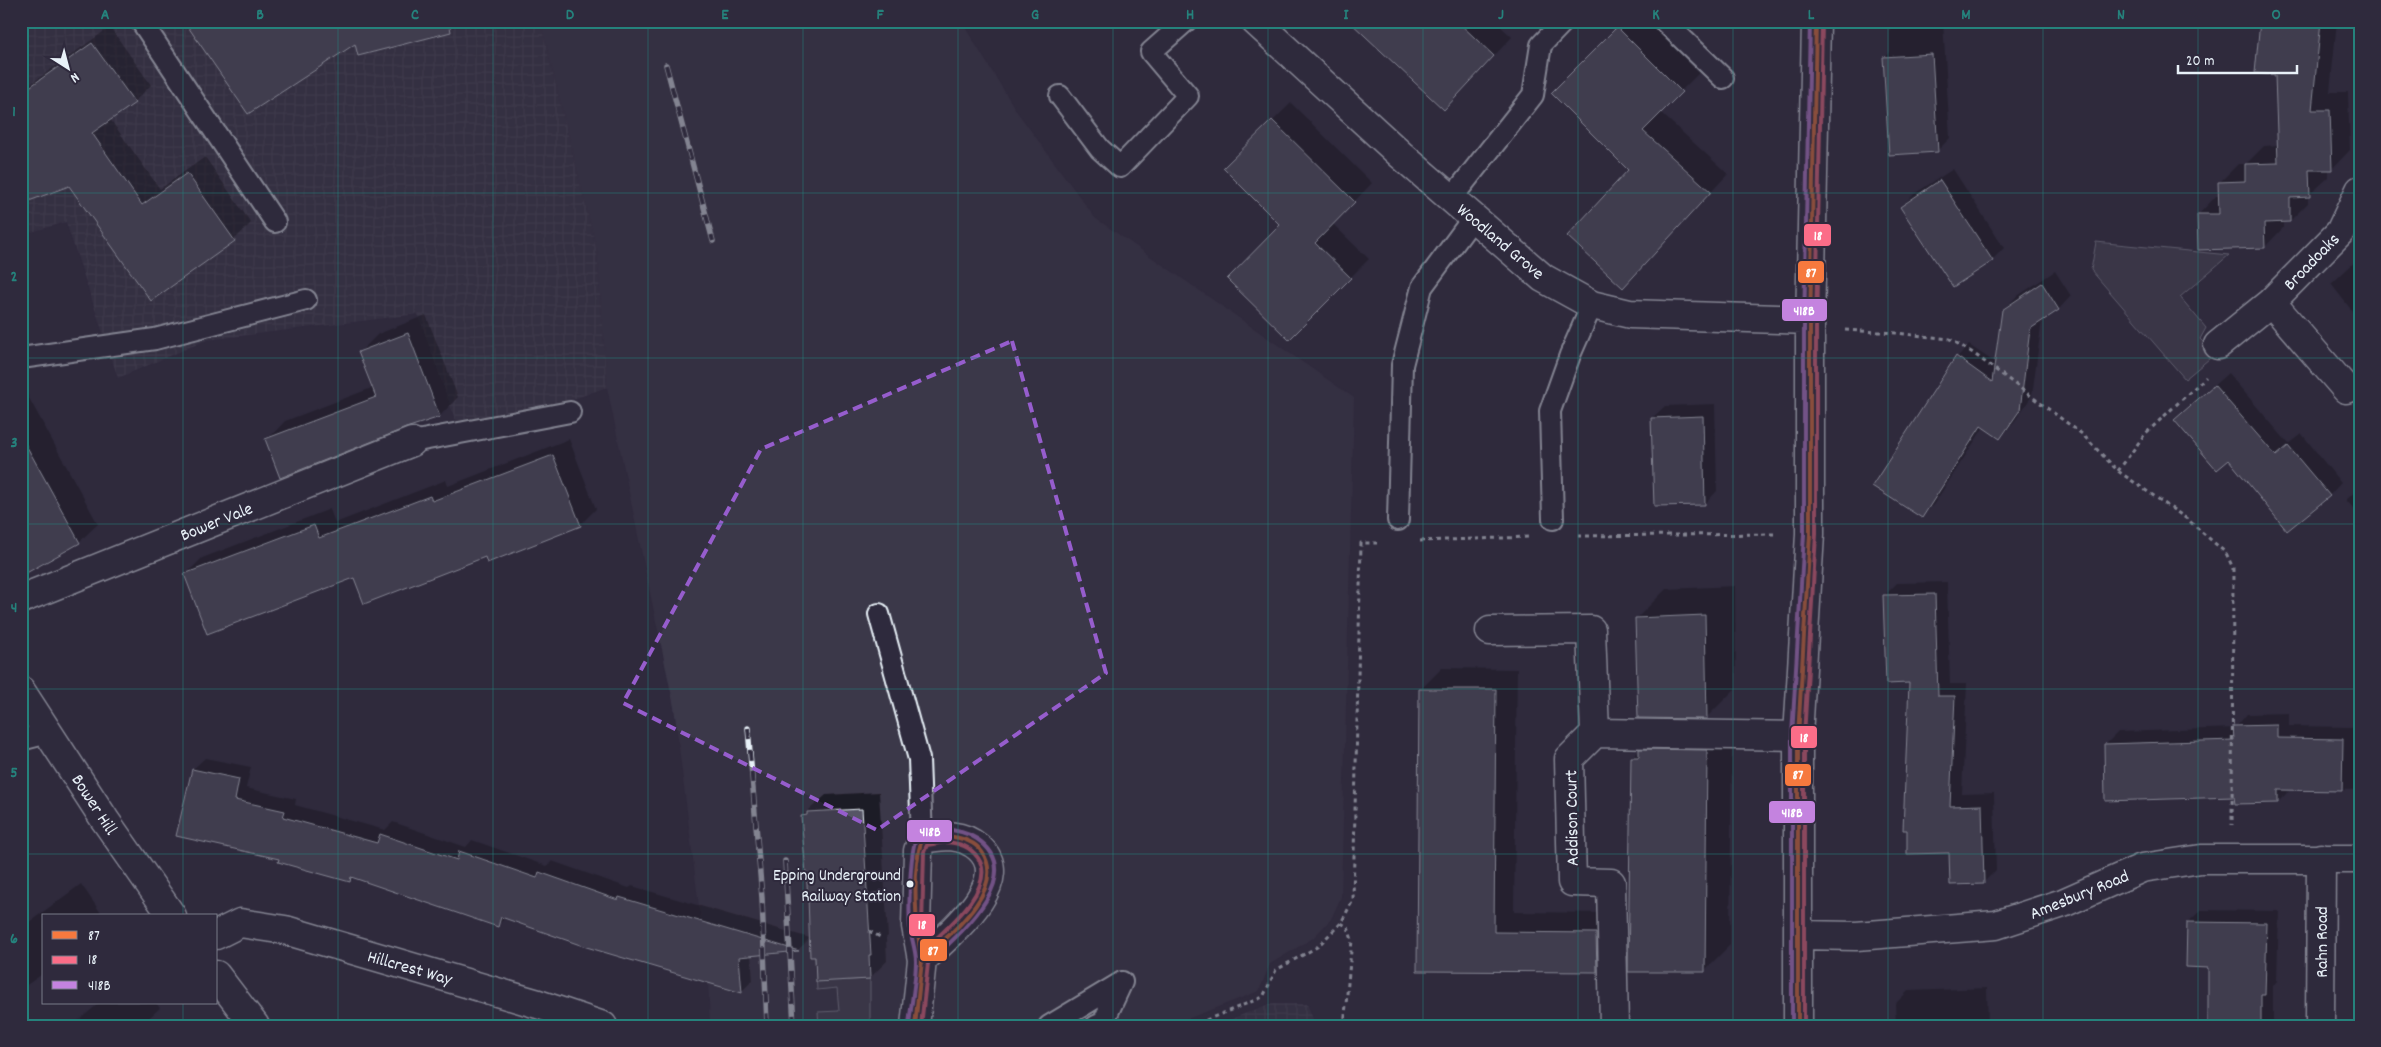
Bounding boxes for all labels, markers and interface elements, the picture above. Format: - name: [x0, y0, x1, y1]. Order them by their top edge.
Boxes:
- text: A: [101, 4, 110, 27]
- text: B: [256, 4, 264, 27]
- text: C: [411, 4, 419, 27]
- text: D: [566, 4, 575, 27]
- text: E: [721, 4, 729, 27]
- text: F: [876, 4, 884, 27]
- text: G: [1031, 4, 1039, 27]
- text: H: [1186, 4, 1194, 27]
- text: I: [1344, 4, 1350, 27]
- text: J: [1498, 4, 1504, 27]
- text: K: [1652, 4, 1660, 27]
- text: L: [1808, 4, 1815, 27]
- text: M: [1961, 4, 1971, 27]
- text: N: [2117, 4, 2125, 27]
- text: O: [2271, 4, 2281, 27]
- north arrow: [42, 42, 92, 92]
- scale bar: [2178, 42, 2297, 74]
- text: 20 m: [2186, 51, 2214, 73]
- text: N: [66, 67, 83, 87]
- text: 1: [12, 101, 16, 124]
- street label: Woodland Grove: [1450, 199, 1549, 287]
- line badge: 18: [1803, 223, 1832, 247]
- text: 18: [1814, 227, 1823, 247]
- street label: Broadoaks: [2279, 228, 2347, 297]
- line badge: 87: [1797, 260, 1825, 284]
- text: 87: [1806, 264, 1817, 284]
- text: 2: [11, 266, 18, 289]
- line badge: 418B: [1781, 298, 1828, 322]
- text: 418B: [1793, 302, 1815, 322]
- text: 3: [10, 432, 18, 455]
- street label: Bower Vale: [177, 497, 257, 549]
- text: 4: [11, 597, 17, 620]
- line badge: 18: [1790, 725, 1818, 749]
- text: 18: [1800, 729, 1809, 749]
- text: 5: [10, 762, 18, 785]
- line badge: 87: [1784, 763, 1812, 787]
- text: 87: [1793, 766, 1804, 786]
- street label: Addison Court: [1560, 769, 1587, 866]
- street label: Bower Hill: [64, 770, 122, 841]
- line badge: 418B: [1768, 800, 1816, 824]
- text: 418B: [1781, 804, 1803, 824]
- line badge: 418B: [906, 819, 953, 843]
- text: 418B: [919, 823, 941, 843]
- place label: Epping Underground Railway Station: [773, 865, 901, 910]
- street label: Amesbury Road: [2027, 865, 2133, 928]
- marker: Epping Underground Railway Station: [905, 879, 915, 889]
- street label: Rahn Road: [2311, 906, 2336, 978]
- line badge: 18: [908, 913, 936, 937]
- legend: [42, 914, 218, 1004]
- text: 18: [918, 916, 927, 936]
- text: 87: [88, 926, 100, 948]
- text: 6: [10, 928, 18, 951]
- line badge: 87: [919, 938, 948, 962]
- text: 87: [928, 942, 939, 962]
- street label: Hillcrest Way: [364, 945, 455, 994]
- text: 18: [88, 950, 97, 972]
- text: 418B: [88, 976, 111, 998]

